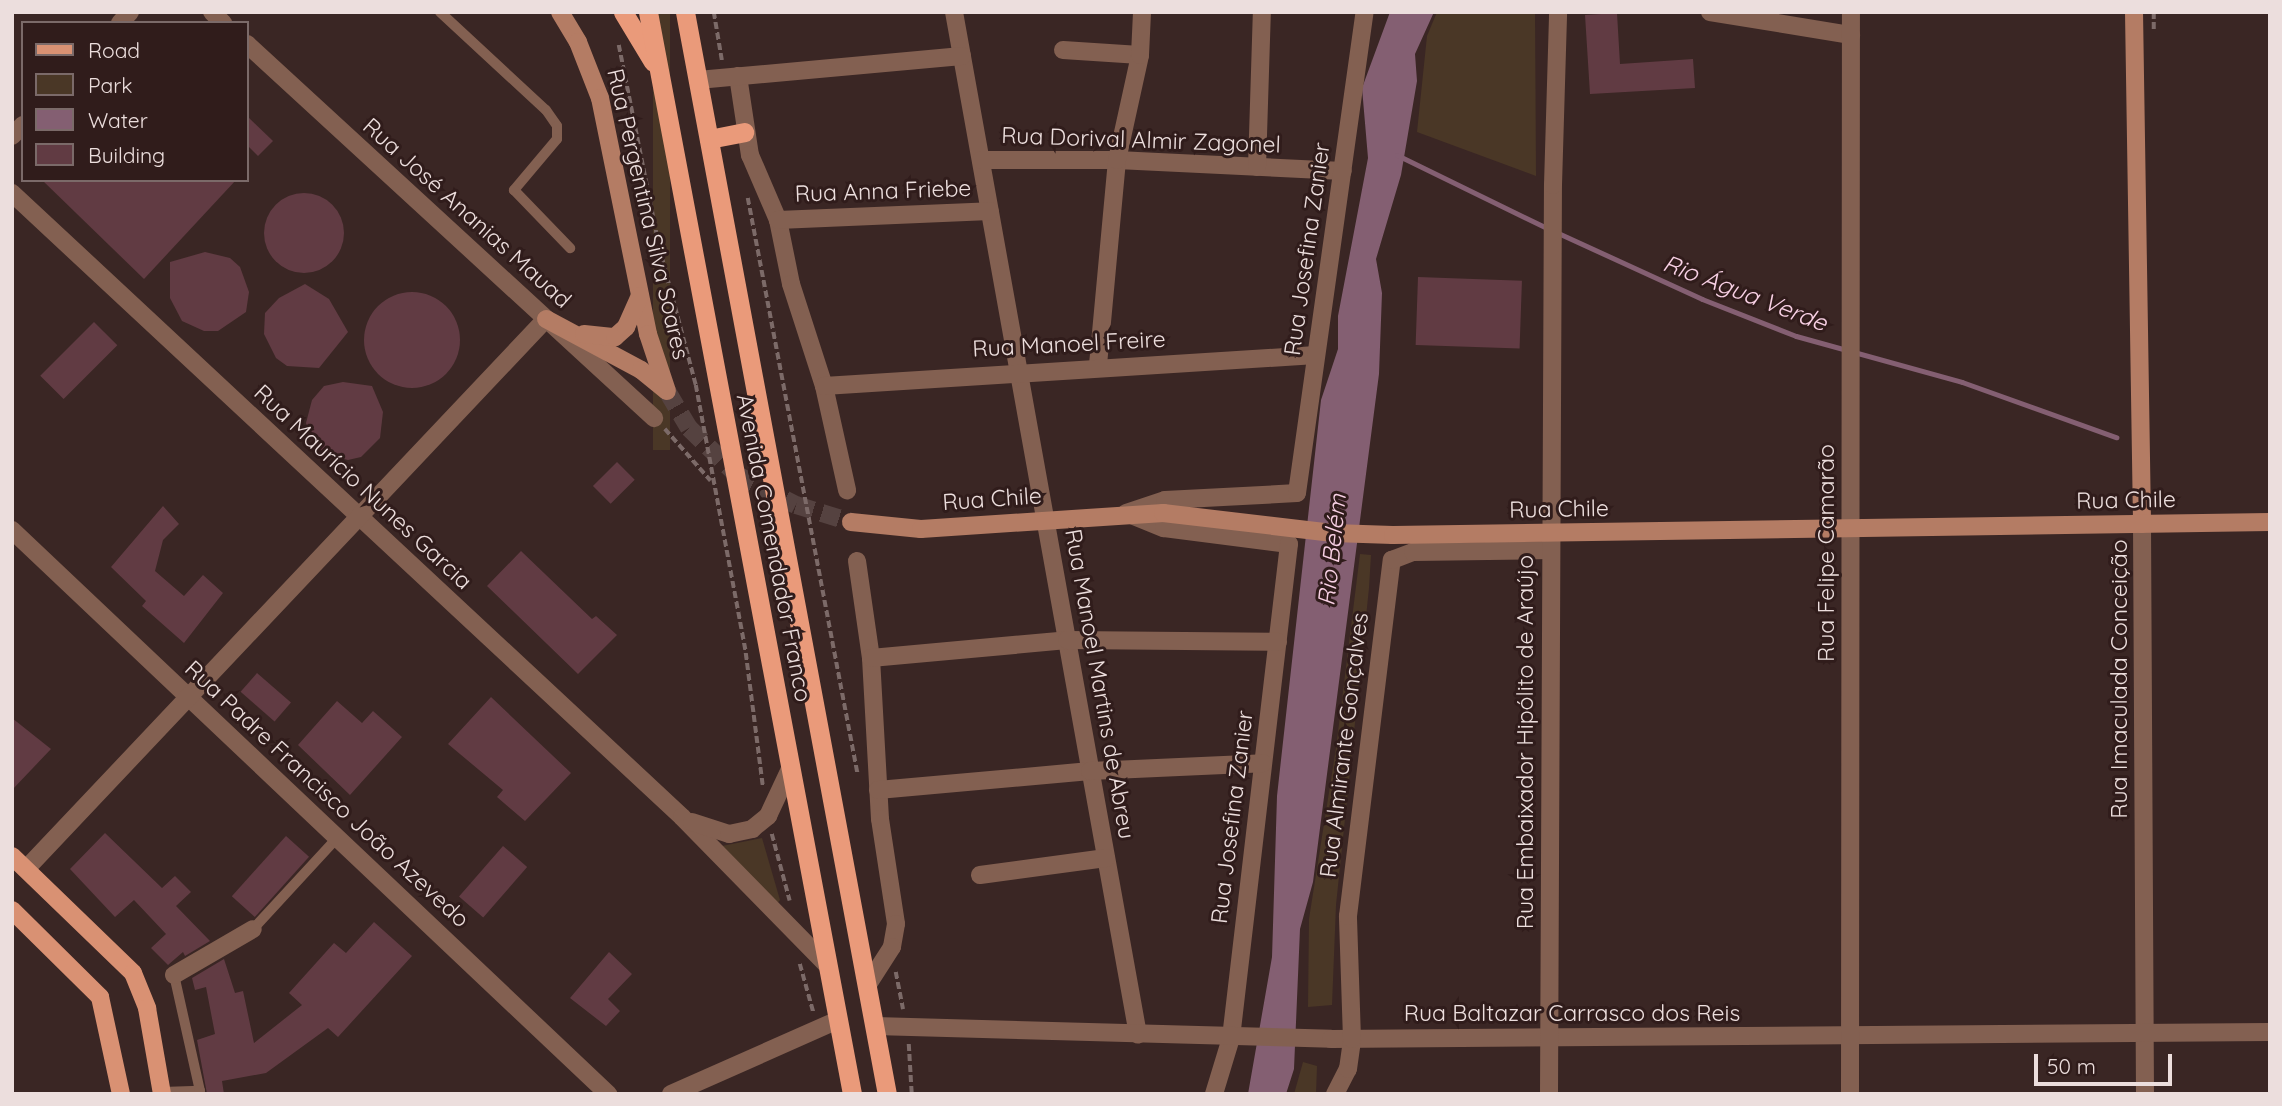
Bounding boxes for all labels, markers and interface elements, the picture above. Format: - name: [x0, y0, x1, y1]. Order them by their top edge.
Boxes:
- legend: [21, 21, 248, 182]
- text: Road: [88, 37, 140, 63]
- street label: Rua Pergentina Silva Soares: [601, 66, 695, 362]
- text: Park: [88, 72, 132, 98]
- text: Water: [88, 107, 148, 133]
- street label: Rua José Ananias Mauad: [357, 112, 577, 314]
- street label: Rua Dorival Almir Zagonel: [1001, 121, 1281, 159]
- street label: Rua Josefina Zanier: [1278, 141, 1336, 357]
- text: Building: [88, 142, 165, 168]
- street label: Rua Anna Friebe: [794, 174, 972, 208]
- water label: Rio Água Verde: [1659, 249, 1831, 337]
- street label: Rua Manoel Freire: [972, 325, 1166, 363]
- street label: Rua Maurício Nunes Garcia: [248, 379, 478, 595]
- street label: Avenida Comendador Franco: [731, 392, 817, 704]
- street label: Rua Felipe Camarão: [1812, 444, 1840, 662]
- street label: Rua Chile: [941, 482, 1043, 516]
- street label: Rua Chile: [2076, 485, 2176, 515]
- water label: Rio Belém: [1312, 493, 1352, 607]
- street label: Rua Chile: [1509, 494, 1609, 524]
- street label: Rua Manoel Martins de Abreu: [1059, 527, 1141, 841]
- street label: Rua Imaculada Conceição: [2105, 539, 2133, 819]
- street label: Rua Embaixador Hipólito de Araújo: [1511, 555, 1539, 929]
- street label: Rua Almirante Gonçalves: [1314, 611, 1374, 879]
- street label: Rua Padre Francisco João Azevedo: [179, 655, 475, 933]
- street label: Rua Josefina Zanier: [1205, 709, 1259, 925]
- street label: Rua Baltazar Carrasco dos Reis: [1404, 999, 1740, 1027]
- scale bar: [2037, 1040, 2175, 1084]
- text: 50 m: [2047, 1053, 2096, 1079]

